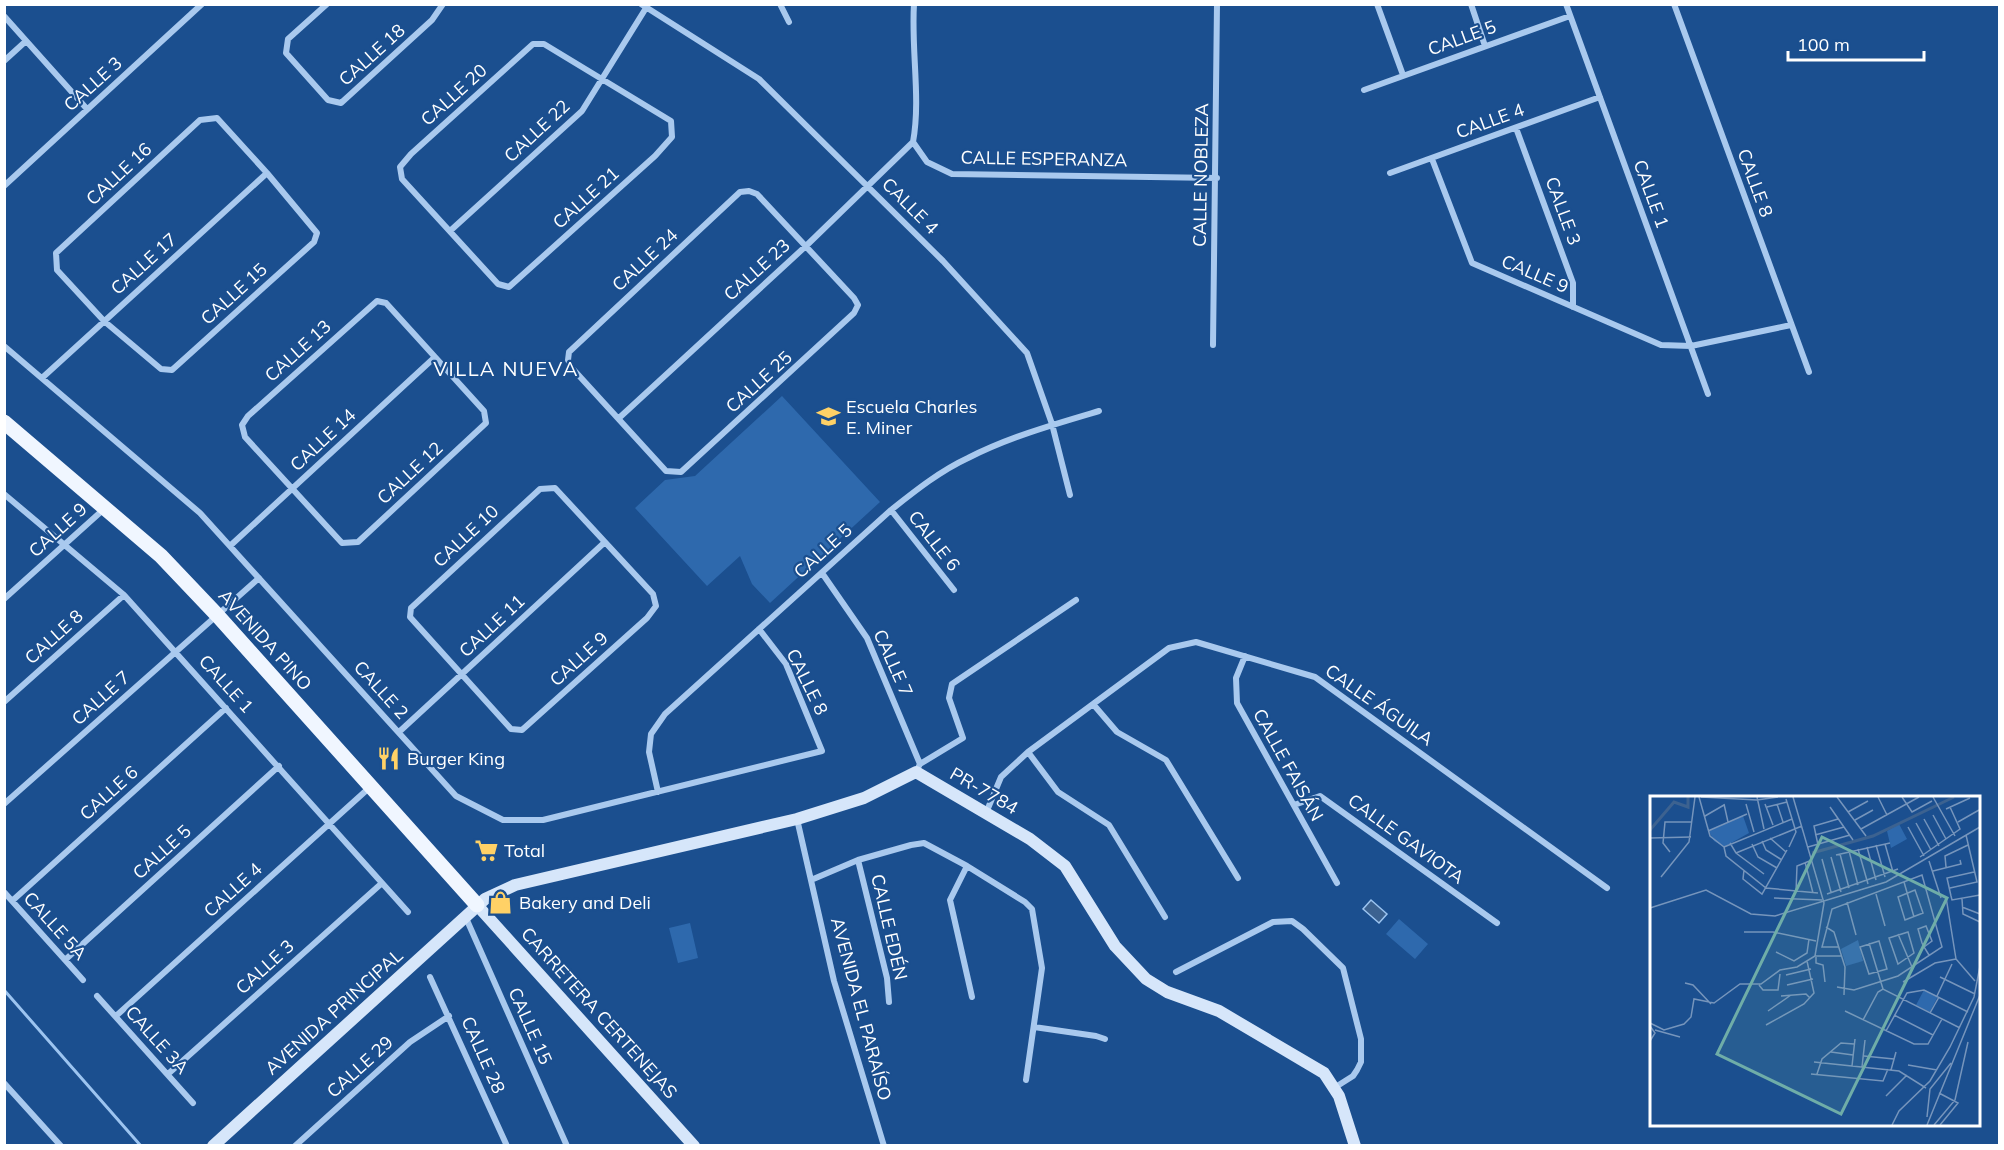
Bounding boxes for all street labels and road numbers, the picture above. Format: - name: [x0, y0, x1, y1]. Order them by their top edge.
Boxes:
- street label: CALLE 5: [1425, 15, 1499, 60]
- street label: CALLE 18: [334, 19, 410, 91]
- street label: CALLE 3: [59, 51, 127, 116]
- street label: CALLE 20: [416, 59, 492, 131]
- street label: CALLE 22: [499, 94, 574, 167]
- street label: CALLE 4: [1453, 98, 1527, 143]
- street label: CALLE NOBLEZA: [1188, 103, 1213, 247]
- street label: CALLE 16: [81, 137, 156, 210]
- street label: CALLE ESPERANZA: [960, 146, 1128, 171]
- street label: CALLE 8: [1733, 146, 1778, 220]
- street label: CALLE 1: [1629, 157, 1674, 231]
- street label: CALLE 21: [548, 162, 624, 234]
- street label: CALLE 4: [877, 172, 944, 239]
- street label: CALLE 3: [1541, 174, 1586, 248]
- street label: CALLE 24: [607, 223, 683, 296]
- street label: CALLE 17: [106, 228, 182, 300]
- street label: CALLE 23: [719, 234, 795, 306]
- street label: CALLE 9: [1498, 249, 1572, 298]
- street label: CALLE 15: [196, 258, 272, 330]
- street label: CALLE 13: [260, 315, 336, 387]
- street label: CALLE 25: [721, 346, 797, 418]
- street label: CALLE 14: [285, 403, 361, 476]
- street label: CALLE 12: [372, 436, 447, 509]
- street label: CALLE 9: [24, 497, 92, 562]
- street label: CALLE 10: [428, 499, 503, 572]
- street label: CALLE 6: [903, 506, 965, 576]
- street label: CALLE 5: [789, 518, 857, 583]
- street label: AVENIDA PINO: [214, 584, 317, 695]
- street label: CALLE 11: [454, 589, 529, 662]
- street label: CALLE 8: [20, 604, 88, 669]
- street label: CALLE 9: [545, 626, 613, 691]
- street label: CALLE 7: [869, 626, 918, 700]
- street label: CALLE 8: [782, 645, 833, 719]
- street label: CALLE 1: [194, 650, 259, 718]
- street label: CALLE 2: [349, 656, 414, 724]
- street label: CALLE ÁGUILA: [1321, 659, 1438, 750]
- street label: CALLE 7: [67, 665, 135, 730]
- street label: CALLE FAISÁN: [1248, 705, 1329, 825]
- street label: CALLE 6: [75, 760, 143, 825]
- street label: PR-7784: [946, 762, 1023, 819]
- street label: CALLE GAVIOTA: [1343, 789, 1469, 889]
- street label: CALLE 5: [128, 819, 196, 884]
- street label: CALLE 4: [199, 857, 267, 922]
- street label: CALLE EDÉN: [866, 872, 913, 982]
- street label: CALLE 5A: [19, 887, 92, 965]
- street label: AVENIDA EL PARAÍSO: [826, 915, 897, 1103]
- street label: CARRETERA CERTENEJAS: [516, 922, 682, 1103]
- street label: CALLE 3: [231, 934, 299, 999]
- street label: AVENIDA PRINCIPAL: [260, 944, 407, 1080]
- street label: CALLE 15: [503, 984, 558, 1068]
- street label: CALLE 3A: [121, 1001, 194, 1079]
- street label: CALLE 28: [456, 1013, 511, 1097]
- street label: CALLE 29: [322, 1031, 398, 1103]

